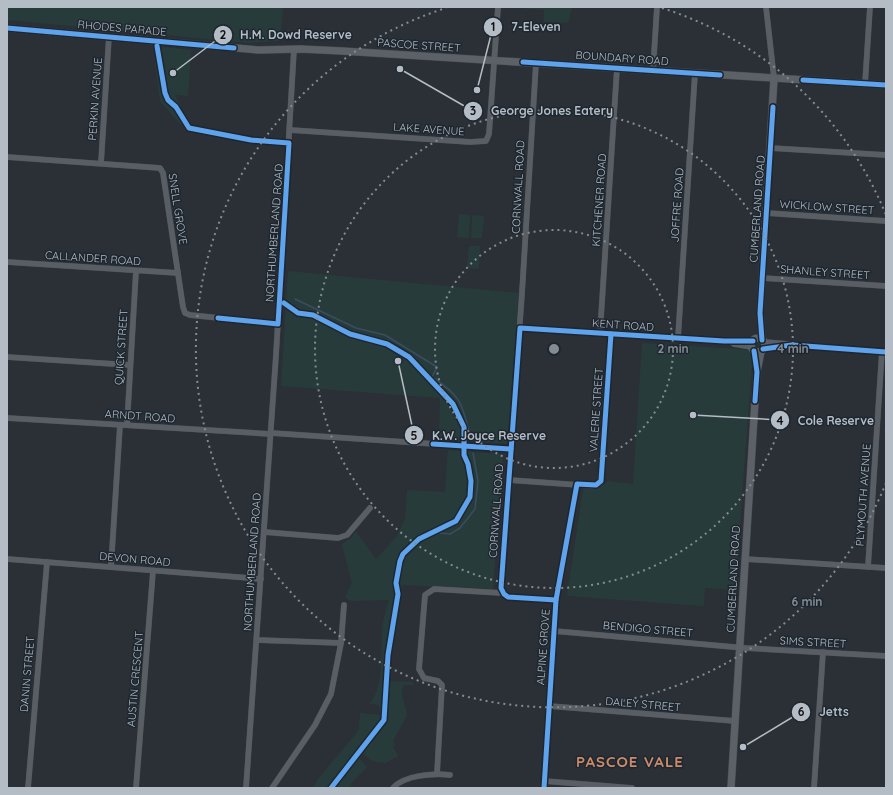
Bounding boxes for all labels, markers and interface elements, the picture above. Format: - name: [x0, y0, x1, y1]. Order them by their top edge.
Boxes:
- callout: 7-Eleven: [483, 15, 569, 39]
- street label: RHODES PARADE: [77, 17, 167, 39]
- text: 1: [491, 19, 495, 34]
- text: 7-Eleven: [511, 19, 561, 34]
- callout: H.M. Dowd Reserve: [213, 23, 360, 47]
- text: 2: [220, 27, 227, 42]
- text: H.M. Dowd Reserve: [240, 27, 352, 42]
- street label: PASCOE STREET: [377, 35, 462, 55]
- street label: BOUNDARY ROAD: [575, 48, 669, 68]
- street label: PERKIN AVENUE: [85, 57, 105, 141]
- callout: George Jones Eatery: [463, 99, 620, 123]
- text: 3: [470, 103, 476, 118]
- text: George Jones Eatery: [491, 103, 613, 118]
- street label: LAKE AVENUE: [393, 120, 465, 138]
- street label: CORNWALL ROAD: [509, 140, 527, 234]
- street label: KITCHENER ROAD: [589, 153, 609, 247]
- street label: CUMBERLAND ROAD: [746, 155, 768, 263]
- street label: NORTHUMBERLAND ROAD: [262, 163, 286, 303]
- street label: JOFFRE ROAD: [667, 167, 687, 243]
- street label: SNELL GROVE: [165, 172, 191, 246]
- street label: WICKLOW STREET: [779, 197, 875, 217]
- street label: CALLANDER ROAD: [44, 248, 142, 268]
- street label: SHANLEY STREET: [780, 262, 871, 282]
- street label: QUICK STREET: [111, 308, 131, 385]
- street label: KENT ROAD: [592, 316, 654, 334]
- text: 2 min: [657, 341, 689, 356]
- text: 4 min: [777, 341, 809, 356]
- centre of rings: [547, 342, 561, 356]
- street label: VALERIE STREET: [586, 367, 606, 453]
- street label: ARNDT ROAD: [104, 407, 176, 425]
- callout: Cole Reserve: [770, 408, 882, 432]
- text: 4: [776, 413, 784, 428]
- text: Cole Reserve: [798, 413, 874, 428]
- callout: K.W. Joyce Reserve: [404, 423, 554, 447]
- text: 5: [411, 428, 418, 443]
- text: K.W. Joyce Reserve: [432, 428, 546, 443]
- street label: PLYMOUTH AVENUE: [852, 443, 874, 547]
- street label: CORNWALL ROAD: [486, 464, 506, 558]
- street label: NORTHUMBERLAND ROAD: [240, 492, 264, 632]
- street label: CUMBERLAND ROAD: [723, 525, 743, 633]
- street label: DEVON ROAD: [99, 549, 171, 569]
- text: 6 min: [791, 594, 823, 609]
- street label: ALPINE GROVE: [533, 608, 553, 686]
- street label: BENDIGO STREET: [602, 618, 694, 640]
- street label: AUSTIN CRESCENT: [124, 630, 146, 728]
- street label: SIMS STREET: [779, 633, 847, 651]
- street label: DANIN STREET: [17, 635, 37, 713]
- street label: DALEY STREET: [605, 694, 682, 714]
- callout: Jetts: [791, 700, 857, 724]
- text: 6: [798, 704, 805, 719]
- text: Jetts: [819, 704, 849, 719]
- district label: PASCOE VALE: [576, 752, 684, 771]

